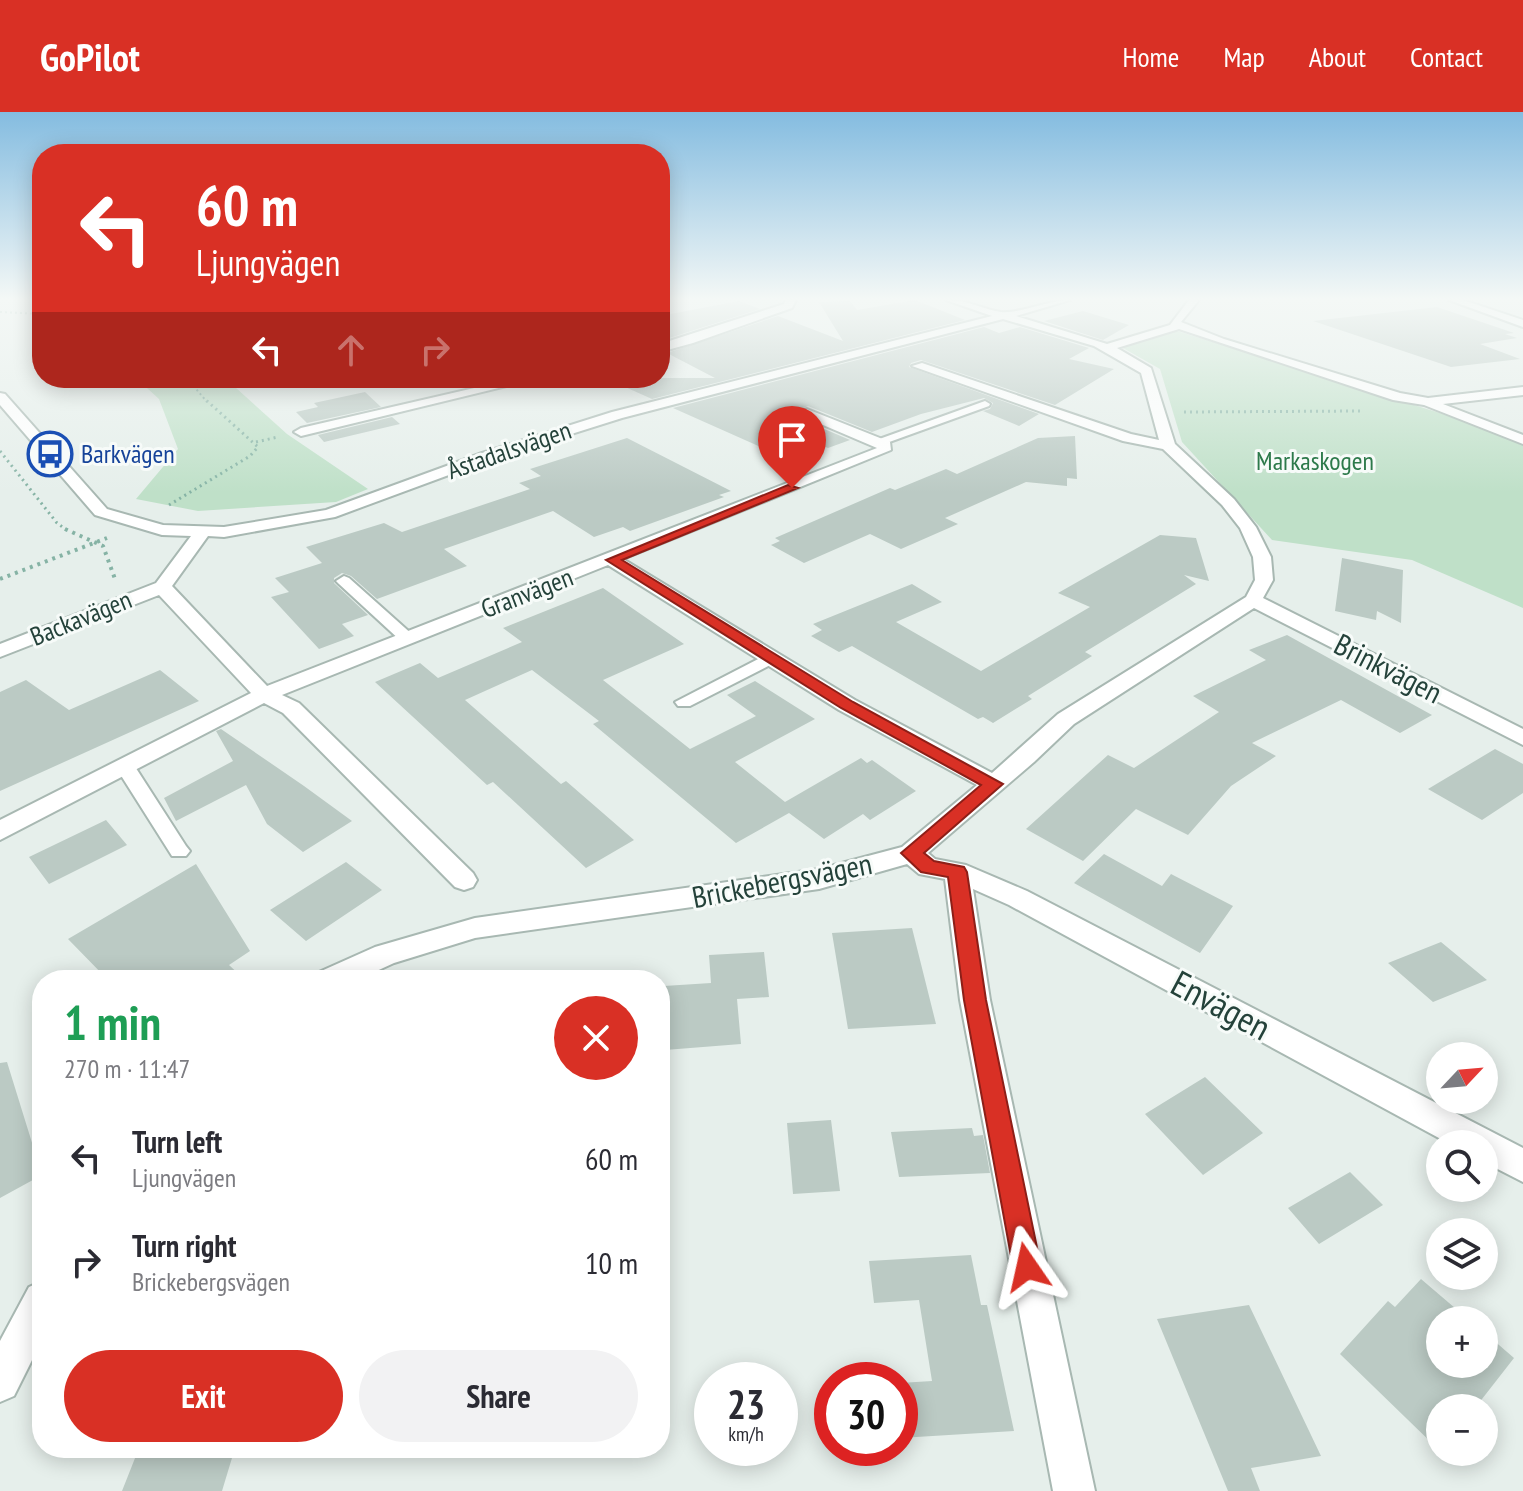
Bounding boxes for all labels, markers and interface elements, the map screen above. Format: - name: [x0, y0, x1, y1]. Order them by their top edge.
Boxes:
- text: GoPilot: [40, 32, 140, 81]
- text: Home: [1123, 38, 1179, 75]
- text: Map: [1223, 38, 1265, 75]
- text: About: [1309, 38, 1366, 75]
- text: Contact: [1410, 38, 1483, 75]
- text: 60 m: [196, 169, 298, 241]
- icon: left: [64, 176, 168, 280]
- text: Ljungvägen: [196, 239, 340, 286]
- icon: left: [245, 328, 289, 372]
- icon: ahead: [329, 328, 373, 372]
- icon: right: [413, 328, 457, 372]
- pin: [758, 406, 826, 488]
- street label: Åstadalsvägen: [442, 413, 575, 486]
- icon: arrive: [770, 418, 814, 462]
- bus stop icon: Barkvägen: [26, 430, 74, 478]
- place label: Barkvägen: [81, 437, 175, 470]
- park label: Markaskogen: [1256, 444, 1374, 477]
- street label: Granvägen: [476, 560, 577, 625]
- street label: Backavägen: [25, 582, 136, 653]
- street label: Brinkvägen: [1328, 624, 1449, 711]
- street label: Brickebergsvägen: [689, 843, 875, 916]
- street label: Envägen: [1163, 959, 1279, 1050]
- text: 1 min: [64, 991, 161, 1053]
- button: close: [554, 996, 638, 1080]
- north arrow: [1426, 1042, 1498, 1114]
- map controls: [1426, 1042, 1498, 1466]
- text: 270 m · 11:47: [64, 1052, 190, 1085]
- text: Turn left: [132, 1122, 222, 1161]
- button: search: [1426, 1130, 1498, 1202]
- icon: left: [64, 1136, 108, 1180]
- text: 60 m: [585, 1139, 638, 1178]
- text: Ljungvägen: [132, 1161, 236, 1194]
- button: layers: [1426, 1218, 1498, 1290]
- position arrow: [985, 1225, 1069, 1309]
- text: Turn right: [132, 1226, 236, 1265]
- icon: right: [64, 1240, 108, 1284]
- text: 10 m: [585, 1243, 638, 1282]
- text: Brickebergsvägen: [132, 1265, 290, 1298]
- button: +: [1426, 1306, 1498, 1378]
- button: Exit: [64, 1350, 343, 1442]
- button: Share: [359, 1350, 638, 1442]
- speed limit sign: 30: [814, 1362, 918, 1466]
- text: 23: [727, 1378, 765, 1430]
- button: −: [1426, 1394, 1498, 1466]
- text: km/h: [728, 1421, 764, 1447]

